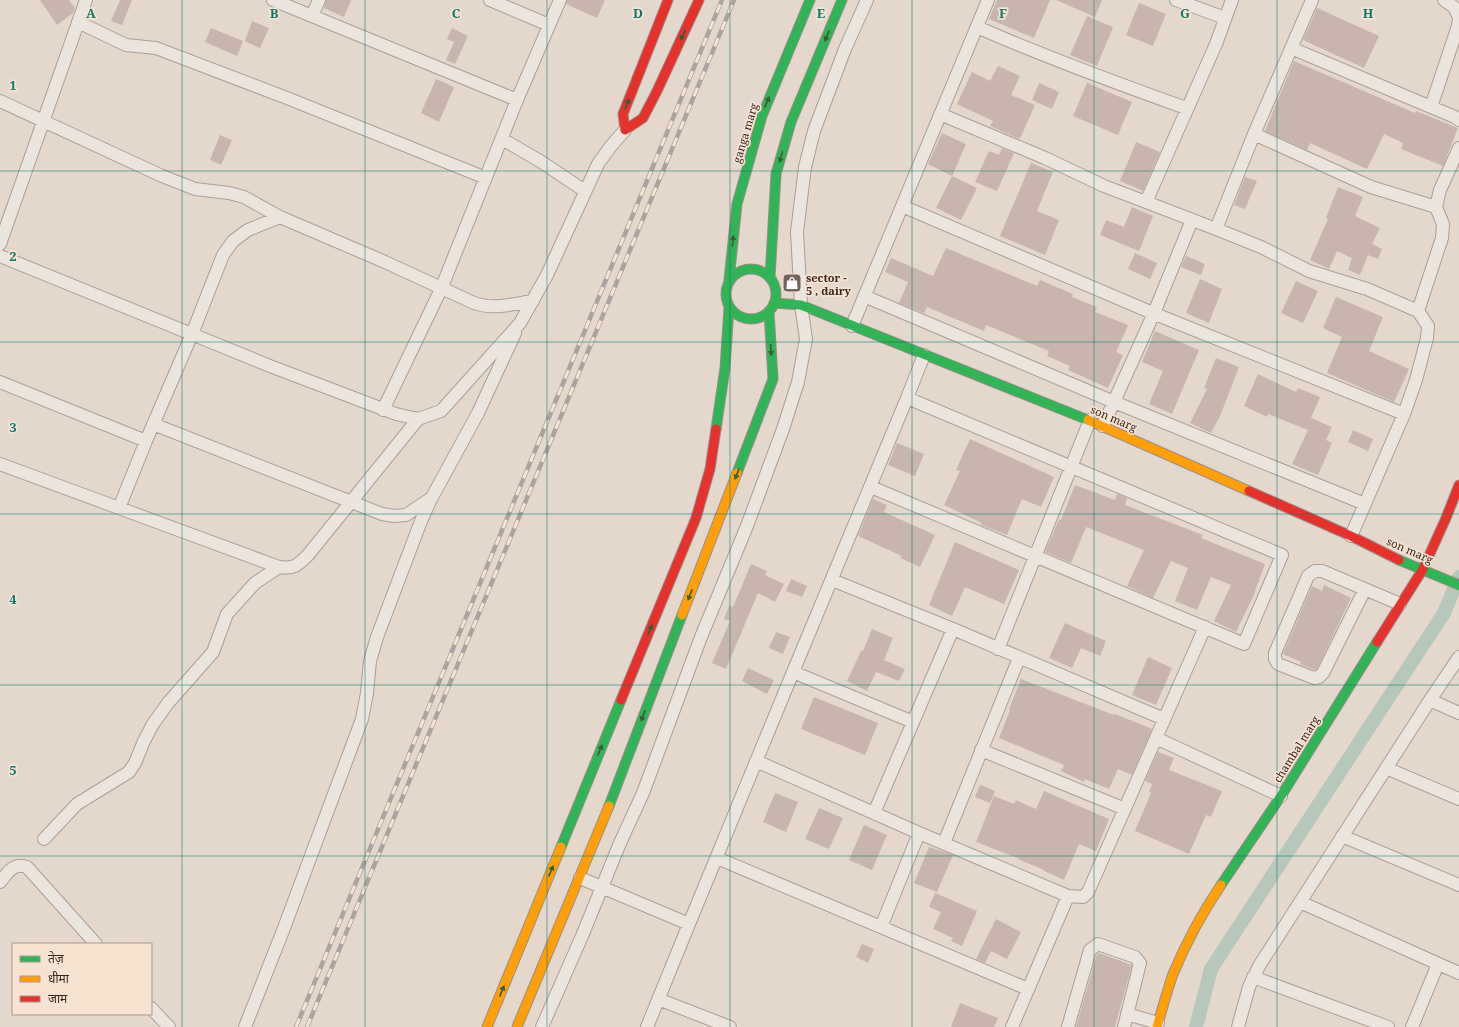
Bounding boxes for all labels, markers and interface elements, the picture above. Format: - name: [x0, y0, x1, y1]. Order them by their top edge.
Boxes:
- text: A: [86, 4, 96, 22]
- text: B: [270, 4, 279, 22]
- text: C: [452, 4, 461, 22]
- text: D: [633, 4, 643, 22]
- text: E: [817, 4, 826, 22]
- text: F: [999, 4, 1007, 22]
- text: G: [1180, 4, 1190, 22]
- text: H: [1363, 4, 1374, 22]
- one-way arrow: [680, 30, 686, 41]
- one-way arrow: [824, 30, 830, 42]
- text: 1: [9, 76, 17, 94]
- one-way arrow: [765, 96, 771, 108]
- one-way arrow: [624, 97, 630, 109]
- street label: ganga marg: [729, 101, 761, 165]
- one-way arrow: [778, 152, 784, 164]
- one-way arrow: [730, 235, 736, 247]
- text: 2: [9, 247, 17, 265]
- place label: sector - 5 , dairy: [806, 270, 852, 298]
- shop icon: sector - 5 , dairy: [781, 272, 803, 294]
- one-way arrow: [768, 344, 775, 356]
- street label: son marg: [1089, 402, 1140, 434]
- text: 3: [9, 418, 17, 436]
- one-way arrow: [733, 468, 739, 480]
- street label: son marg: [1385, 533, 1435, 567]
- one-way arrow: [686, 589, 692, 601]
- text: 4: [9, 590, 17, 608]
- one-way arrow: [647, 623, 653, 635]
- one-way arrow: [640, 711, 646, 723]
- street label: chambal marg: [1270, 713, 1323, 785]
- one-way arrow: [598, 744, 604, 756]
- text: 5: [9, 761, 17, 779]
- one-way arrow: [548, 865, 554, 876]
- legend: [12, 943, 152, 1015]
- text: तेज़: [48, 950, 65, 967]
- text: धीमा: [48, 970, 70, 987]
- one-way arrow: [499, 985, 505, 996]
- text: जाम: [48, 990, 68, 1007]

